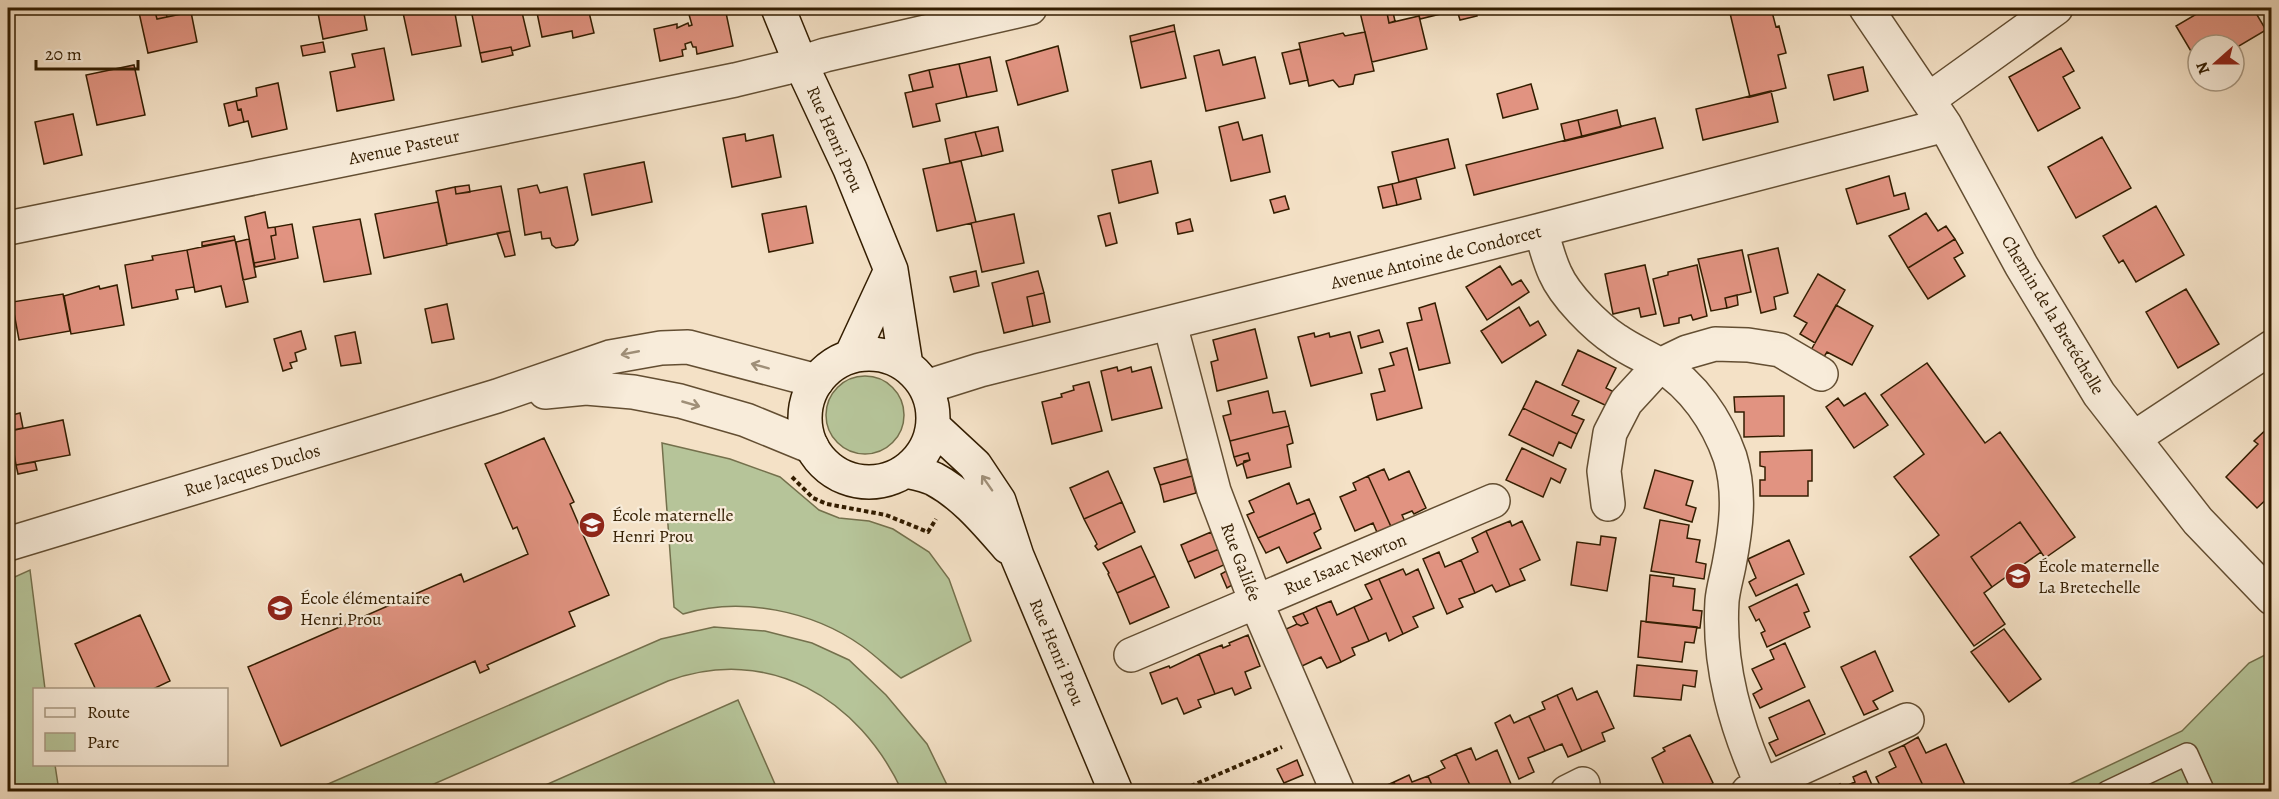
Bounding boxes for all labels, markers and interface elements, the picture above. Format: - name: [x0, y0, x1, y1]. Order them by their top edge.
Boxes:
- scale bar: [36, 33, 138, 71]
- north arrow: [2186, 33, 2246, 93]
- text: 20 m: [45, 42, 82, 66]
- text: N: [2190, 58, 2215, 77]
- street label: Rue Henri Prou: [801, 82, 869, 196]
- street label: Avenue Pasteur: [345, 123, 462, 171]
- street label: Avenue Antoine de Condorcet: [1327, 219, 1544, 295]
- street label: Chemin de la Bretéchelle: [1996, 231, 2110, 399]
- one-way arrow: [621, 348, 640, 359]
- one-way arrow: [751, 360, 770, 371]
- one-way arrow: [681, 399, 700, 410]
- street label: Rue Jacques Duclos: [181, 438, 323, 502]
- one-way arrow: [981, 476, 993, 492]
- place label: École maternelle Henri Prou: [612, 503, 734, 548]
- school or university icon: École maternelle Henri Prou: [577, 510, 607, 540]
- street label: Rue Galilée: [1215, 519, 1267, 605]
- street label: Rue Isaac Newton: [1280, 527, 1410, 601]
- place label: École maternelle La Bretechelle: [2038, 554, 2160, 599]
- school or university icon: École maternelle La Bretechelle: [2003, 561, 2033, 591]
- place label: École élémentaire Henri Prou: [300, 586, 430, 631]
- school or university icon: École élémentaire Henri Prou: [265, 593, 295, 623]
- street label: Rue Henri Prou: [1024, 595, 1090, 709]
- legend: [33, 688, 228, 766]
- text: Route: [87, 700, 130, 724]
- text: Parc: [87, 730, 119, 754]

